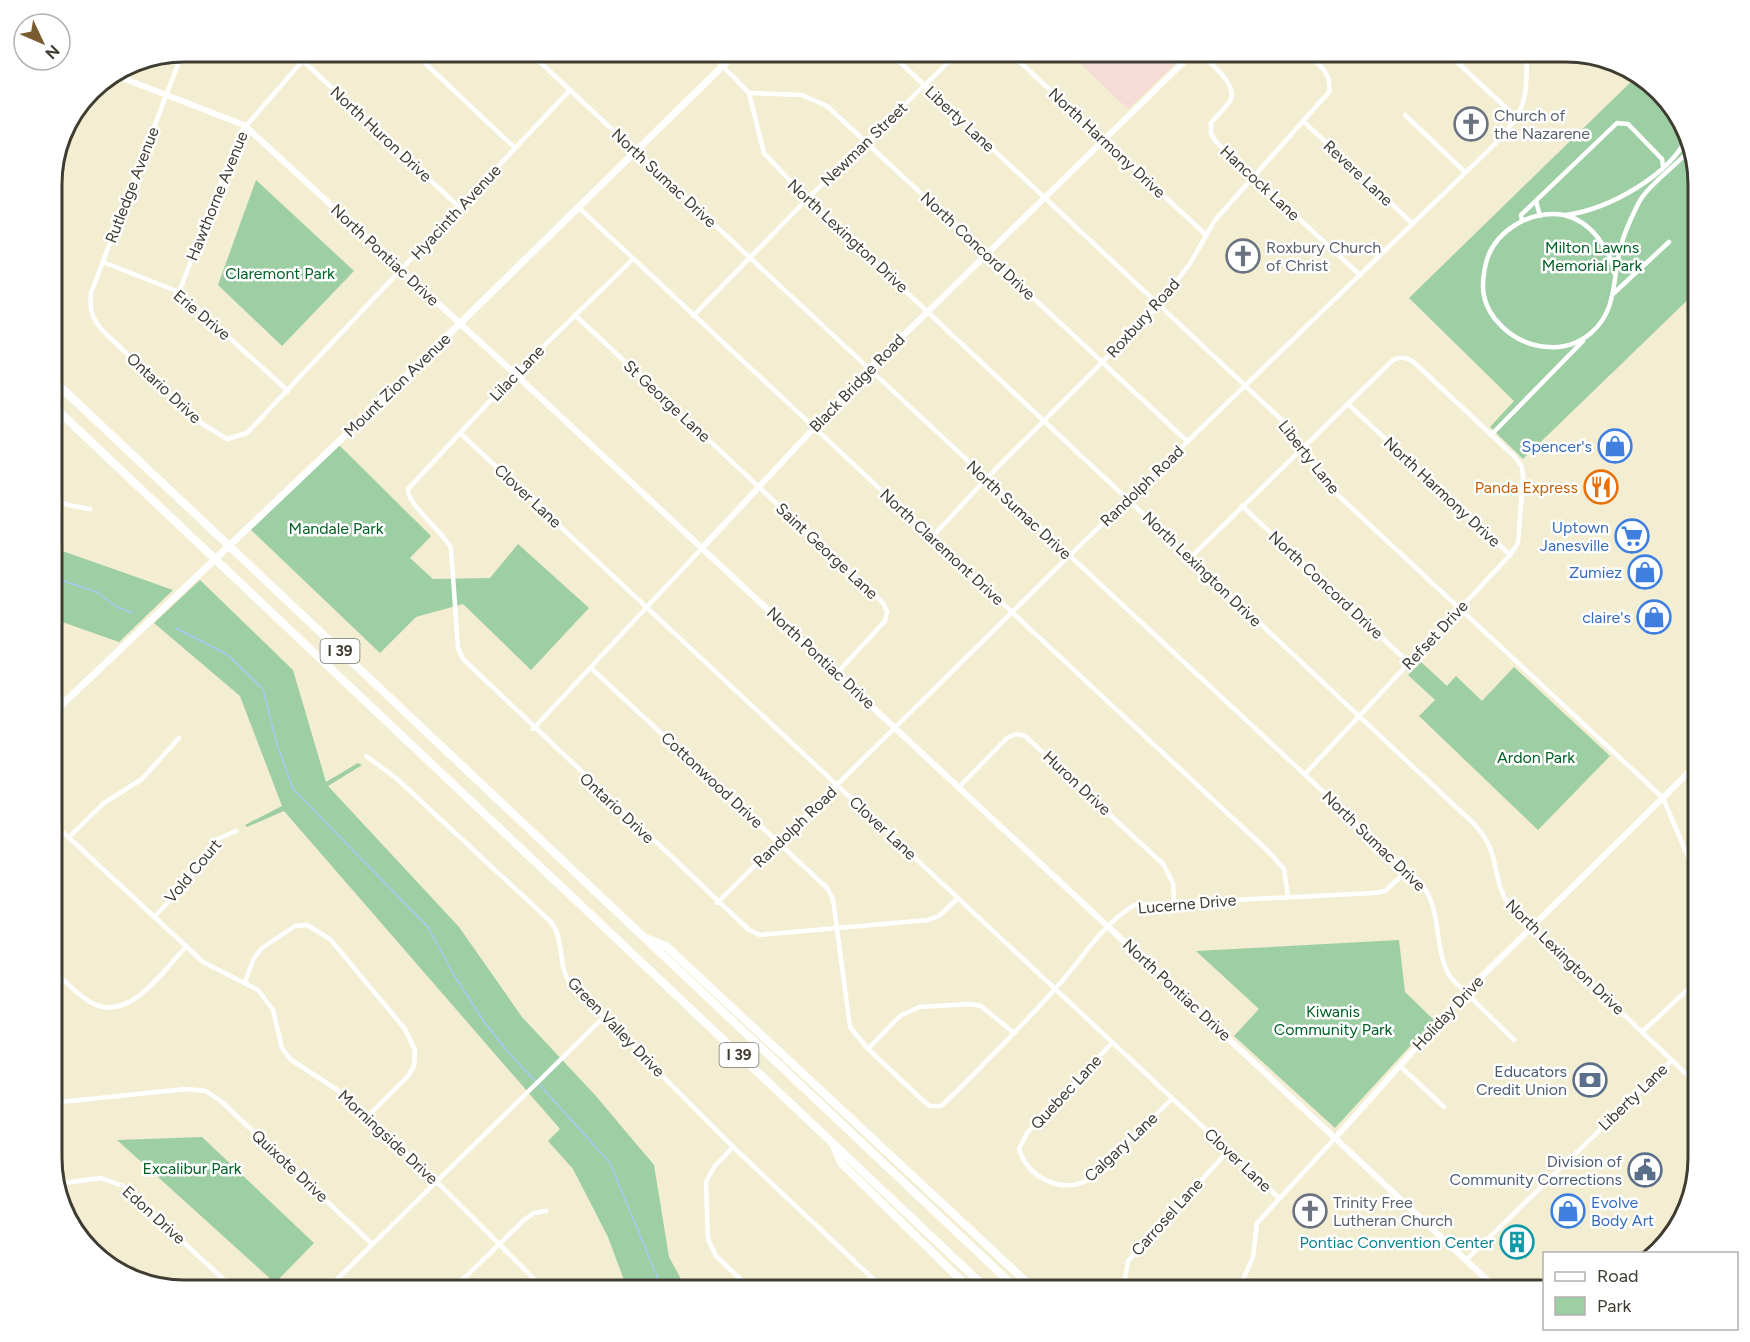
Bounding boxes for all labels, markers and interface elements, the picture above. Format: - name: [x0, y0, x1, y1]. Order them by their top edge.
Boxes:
- north arrow: [12, 12, 72, 72]
- text: N: [41, 41, 64, 63]
- street label: North Huron Drive: [326, 82, 436, 186]
- street label: Liberty Lane: [921, 82, 999, 156]
- street label: North Harmony Drive: [1045, 84, 1169, 202]
- street label: Newman Street: [817, 98, 911, 190]
- church icon: Church of the Nazarene: [1453, 106, 1489, 142]
- place label: Church of the Nazarene: [1494, 106, 1590, 143]
- street label: Rutledge Avenue: [101, 124, 163, 246]
- street label: North Sumac Drive: [608, 125, 720, 232]
- street label: Hawthorne Avenue: [182, 128, 252, 264]
- street label: Revere Lane: [1319, 136, 1397, 210]
- street label: Hancock Lane: [1216, 141, 1304, 225]
- street label: Hyacinth Avenue: [407, 160, 505, 263]
- street label: North Lexington Drive: [784, 175, 912, 297]
- street label: North Concord Drive: [917, 188, 1039, 304]
- street label: North Pontiac Drive: [327, 200, 443, 310]
- church icon: Roxbury Church of Christ: [1225, 238, 1261, 274]
- place label: Roxbury Church of Christ: [1266, 238, 1381, 275]
- park label: Milton Lawns Memorial Park: [1542, 238, 1642, 275]
- park label: Claremont Park: [225, 264, 335, 283]
- street label: Roxbury Road: [1103, 275, 1183, 361]
- street label: Erie Drive: [170, 286, 234, 344]
- street label: Mount Zion Avenue: [340, 329, 454, 441]
- street label: Black Bridge Road: [805, 330, 909, 436]
- street label: Lilac Lane: [486, 341, 548, 405]
- street label: Ontario Drive: [123, 349, 205, 427]
- street label: St George Lane: [620, 356, 714, 446]
- street label: Liberty Lane: [1274, 416, 1344, 498]
- shop icon: Spencer's: [1597, 428, 1633, 464]
- street label: North Harmony Drive: [1380, 433, 1504, 551]
- place label: Spencer's: [1522, 437, 1592, 456]
- street label: Randolph Road: [1096, 441, 1188, 531]
- street label: North Sumac Drive: [963, 457, 1075, 564]
- street label: Clover Lane: [491, 460, 566, 532]
- restaurant icon: Panda Express: [1583, 469, 1619, 505]
- place label: Panda Express: [1475, 478, 1578, 497]
- street label: North Claremont Drive: [876, 485, 1008, 609]
- street label: Saint George Lane: [772, 499, 882, 603]
- street label: North Lexington Drive: [1139, 507, 1266, 631]
- place label: Uptown Janesville: [1540, 518, 1609, 555]
- supermarket icon: Uptown Janesville: [1614, 518, 1650, 554]
- park label: Mandale Park: [289, 519, 384, 538]
- street label: North Concord Drive: [1265, 527, 1387, 643]
- shop icon: Zumiez: [1627, 554, 1663, 590]
- place label: Zumiez: [1569, 563, 1622, 582]
- street label: Refset Drive: [1398, 596, 1472, 674]
- shop icon: claire's: [1636, 599, 1672, 635]
- street label: North Pontiac Drive: [763, 603, 879, 713]
- place label: claire's: [1582, 608, 1631, 627]
- road number: I 39: [320, 639, 360, 663]
- street label: Cottonwood Drive: [657, 728, 767, 832]
- street label: Huron Drive: [1039, 747, 1115, 819]
- park label: Ardon Park: [1497, 748, 1575, 767]
- street label: Ontario Drive: [576, 769, 658, 847]
- street label: Randolph Road: [749, 782, 841, 872]
- street label: North Sumac Drive: [1318, 787, 1430, 895]
- street label: Clover Lane: [846, 792, 921, 864]
- street label: Vold Court: [161, 835, 225, 907]
- street label: Lucerne Drive: [1137, 890, 1237, 918]
- street label: North Lexington Drive: [1502, 895, 1629, 1019]
- street label: North Pontiac Drive: [1119, 935, 1235, 1045]
- street label: Holiday Drive: [1409, 971, 1488, 1054]
- street label: Green Valley Drive: [564, 973, 669, 1081]
- park label: Kiwanis Community Park: [1274, 1002, 1392, 1039]
- road number: I 39: [720, 1043, 758, 1067]
- street label: Quebec Lane: [1027, 1051, 1106, 1133]
- street label: Liberty Lane: [1595, 1059, 1671, 1134]
- place label: Educators Credit Union: [1476, 1062, 1567, 1099]
- bank icon: Educators Credit Union: [1572, 1062, 1608, 1098]
- street label: Morningside Drive: [334, 1086, 442, 1188]
- street label: Calgary Lane: [1081, 1108, 1162, 1186]
- street label: Clover Lane: [1201, 1124, 1276, 1196]
- street label: Quixote Drive: [248, 1126, 332, 1206]
- place label: Division of Community Corrections: [1450, 1152, 1622, 1189]
- public building icon: Division of Community Corrections: [1627, 1152, 1663, 1188]
- park label: Excalibur Park: [142, 1159, 242, 1178]
- street label: Carrosel Lane: [1127, 1174, 1207, 1260]
- street label: Edon Drive: [119, 1182, 190, 1248]
- church icon: Trinity Free Lutheran Church: [1292, 1193, 1328, 1229]
- place label: Trinity Free Lutheran Church: [1333, 1193, 1453, 1230]
- shop icon: Evolve Body Art: [1550, 1193, 1586, 1229]
- place label: Evolve Body Art: [1591, 1193, 1654, 1230]
- building icon: Pontiac Convention Center: [1499, 1224, 1535, 1260]
- place label: Pontiac Convention Center: [1299, 1233, 1495, 1252]
- legend: [1543, 1252, 1738, 1330]
- text: Road: [1597, 1265, 1638, 1287]
- text: Park: [1597, 1295, 1632, 1317]

